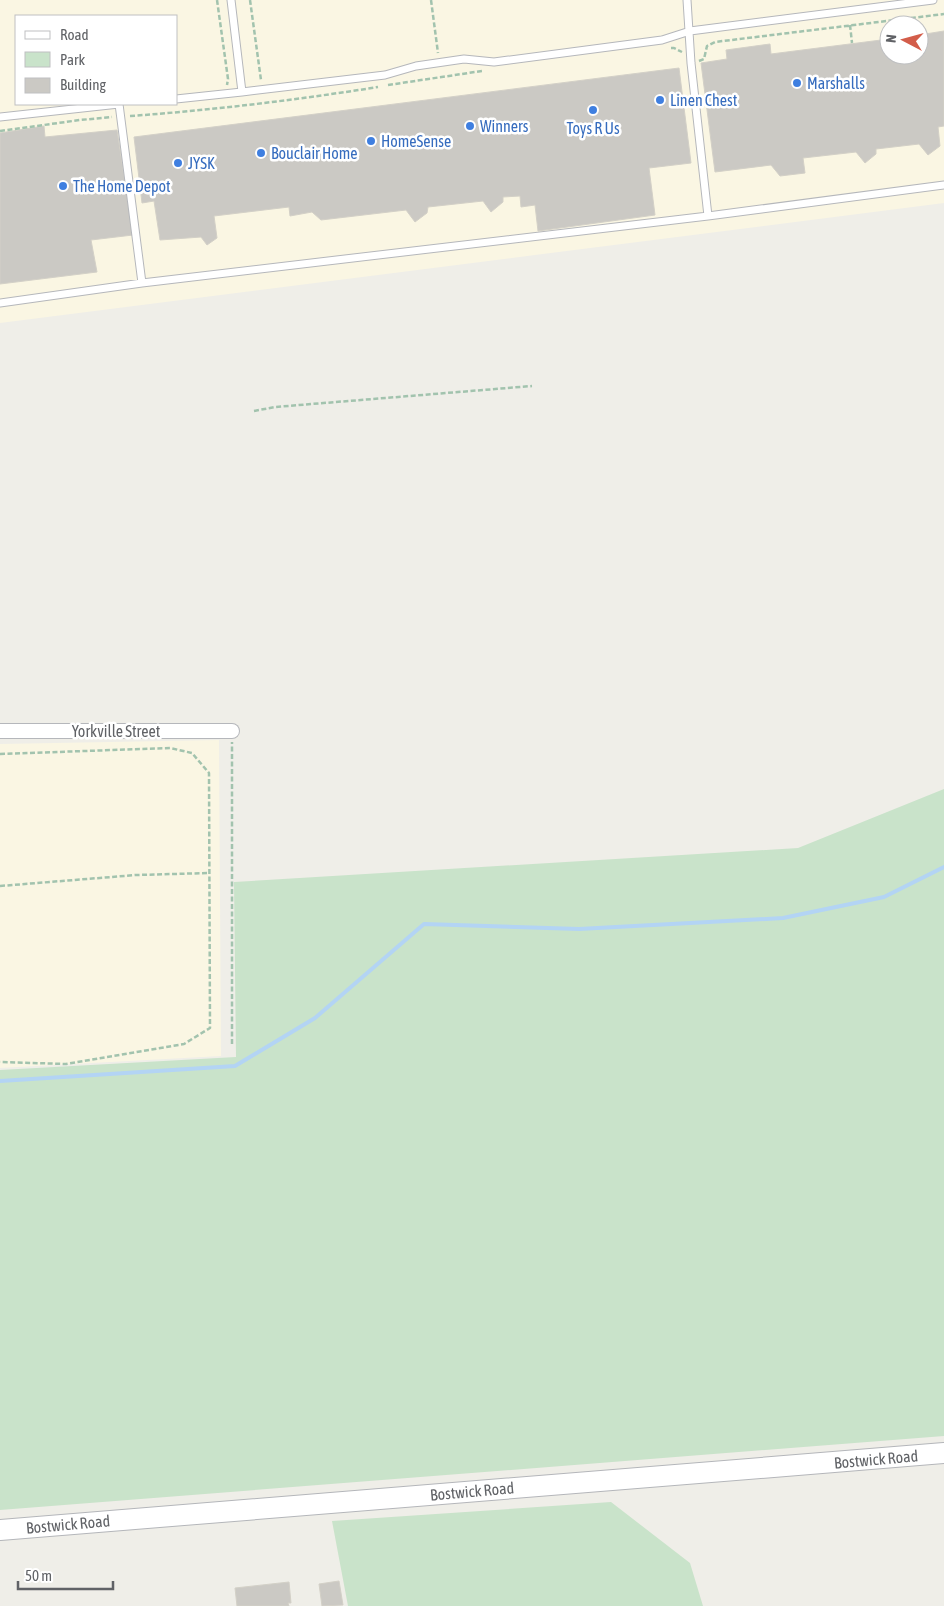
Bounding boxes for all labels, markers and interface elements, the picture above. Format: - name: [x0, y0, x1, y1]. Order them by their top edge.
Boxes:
- legend: [15, 15, 178, 105]
- north arrow: [879, 15, 929, 65]
- text: Road: [60, 26, 89, 43]
- text: N: [883, 34, 899, 44]
- text: Park: [60, 51, 85, 68]
- place label: Marshalls: [807, 74, 865, 92]
- text: Building: [60, 76, 106, 93]
- marker: Marshalls: [791, 77, 803, 89]
- place label: Linen Chest: [670, 91, 738, 109]
- marker: Linen Chest: [654, 94, 666, 106]
- marker: Toys R Us: [587, 104, 599, 116]
- place label: Winners: [480, 117, 529, 135]
- place label: Toys R Us: [566, 119, 620, 138]
- marker: Winners: [464, 120, 476, 132]
- place label: HomeSense: [381, 132, 451, 150]
- marker: HomeSense: [365, 135, 377, 147]
- place label: Bouclair Home: [271, 144, 358, 162]
- marker: Bouclair Home: [255, 147, 267, 159]
- place label: JYSK: [188, 154, 215, 172]
- marker: JYSK: [172, 157, 184, 169]
- place label: The Home Depot: [73, 177, 171, 196]
- marker: The Home Depot: [57, 180, 69, 192]
- street label: Yorkville Street: [72, 722, 161, 740]
- street label: Bostwick Road: [833, 1446, 919, 1472]
- street label: Bostwick Road: [429, 1478, 515, 1504]
- street label: Bostwick Road: [25, 1511, 111, 1537]
- scale bar: [18, 1558, 112, 1590]
- text: 50 m: [25, 1567, 52, 1584]

